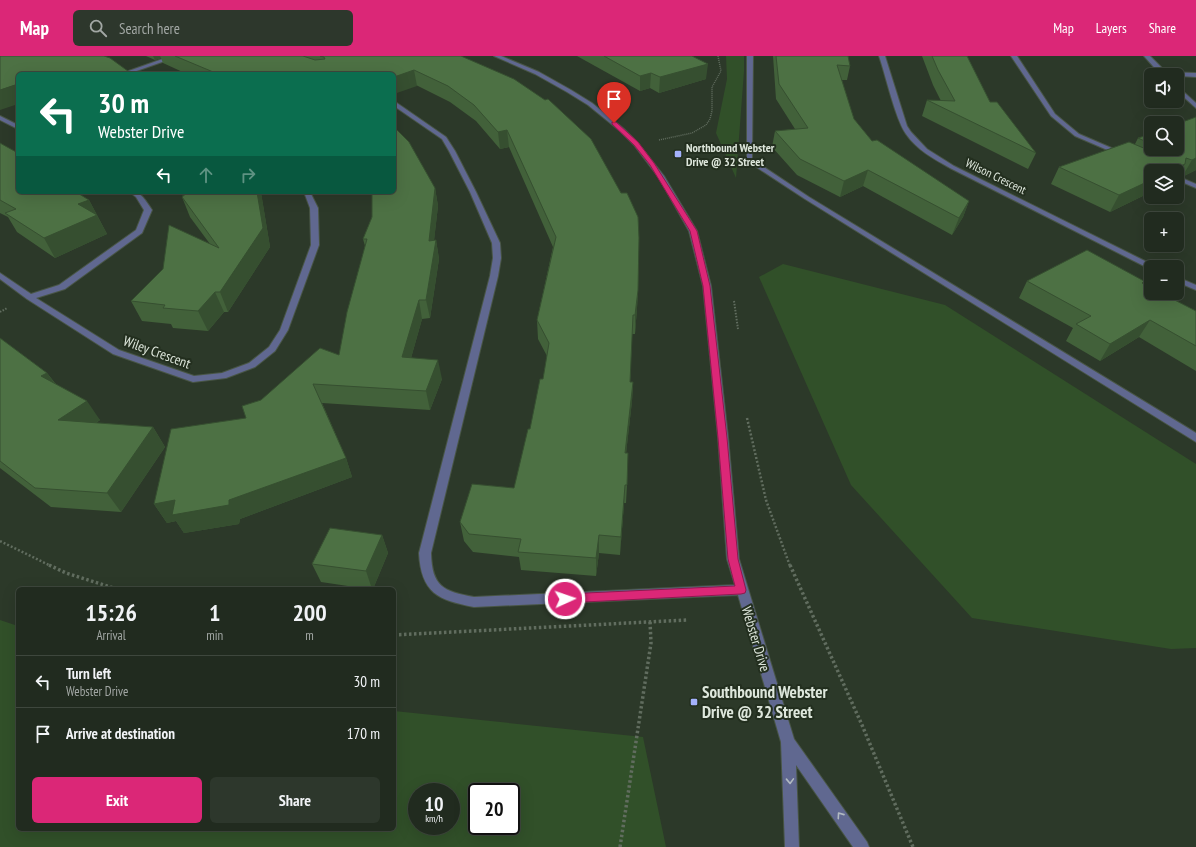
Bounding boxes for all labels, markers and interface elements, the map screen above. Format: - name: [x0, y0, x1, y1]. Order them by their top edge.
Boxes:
- search box: [73, 10, 353, 46]
- text: Map: [20, 16, 49, 40]
- icon: search: [87, 17, 109, 39]
- text: Search here: [119, 19, 180, 38]
- text: Map: [1053, 19, 1074, 37]
- text: Layers: [1096, 19, 1127, 37]
- text: Share: [1149, 19, 1176, 37]
- map controls: [1144, 68, 1184, 300]
- button: sound: [1144, 68, 1184, 108]
- pin: [597, 82, 631, 123]
- text: 30 m: [98, 84, 149, 121]
- icon: left: [32, 88, 84, 140]
- icon: arrive: [603, 88, 625, 110]
- button: search: [1144, 116, 1184, 156]
- text: Webster Drive: [98, 120, 184, 143]
- place label: Northbound Webster Drive @ 32 Street: [686, 140, 775, 169]
- marker: Northbound Webster Drive @ 32 Street: [673, 149, 683, 159]
- street label: Wilson Crescent: [963, 155, 1029, 197]
- icon: left: [153, 164, 175, 186]
- icon: ahead: [195, 164, 217, 186]
- icon: right: [237, 164, 259, 186]
- button: layers: [1144, 164, 1184, 204]
- button: +: [1144, 212, 1184, 252]
- button: −: [1144, 260, 1184, 300]
- street label: Wiley Crescent: [121, 332, 193, 373]
- position arrow: [544, 578, 586, 620]
- text: 15:26: [85, 597, 137, 628]
- text: 1: [209, 597, 220, 628]
- text: 200: [292, 597, 327, 628]
- street label: Webster Drive: [738, 604, 775, 674]
- text: Arrival: [96, 627, 126, 644]
- text: min: [206, 627, 223, 644]
- text: m: [305, 627, 314, 644]
- text: Turn left: [66, 664, 111, 683]
- icon: left: [32, 671, 54, 693]
- text: 30 m: [354, 672, 380, 691]
- place label: Southbound Webster Drive @ 32 Street: [702, 681, 828, 723]
- text: Webster Drive: [66, 683, 128, 700]
- marker: Southbound Webster Drive @ 32 Street: [689, 697, 699, 707]
- icon: arrive: [32, 723, 54, 745]
- text: Arrive at destination: [66, 724, 175, 743]
- text: 170 m: [347, 724, 380, 743]
- button: Exit: [32, 777, 202, 823]
- button: Share: [210, 777, 380, 823]
- one-way arrow: [785, 778, 794, 784]
- speed limit sign: 20: [468, 783, 520, 835]
- text: 10: [424, 791, 444, 817]
- text: km/h: [425, 812, 443, 825]
- one-way arrow: [837, 812, 845, 819]

